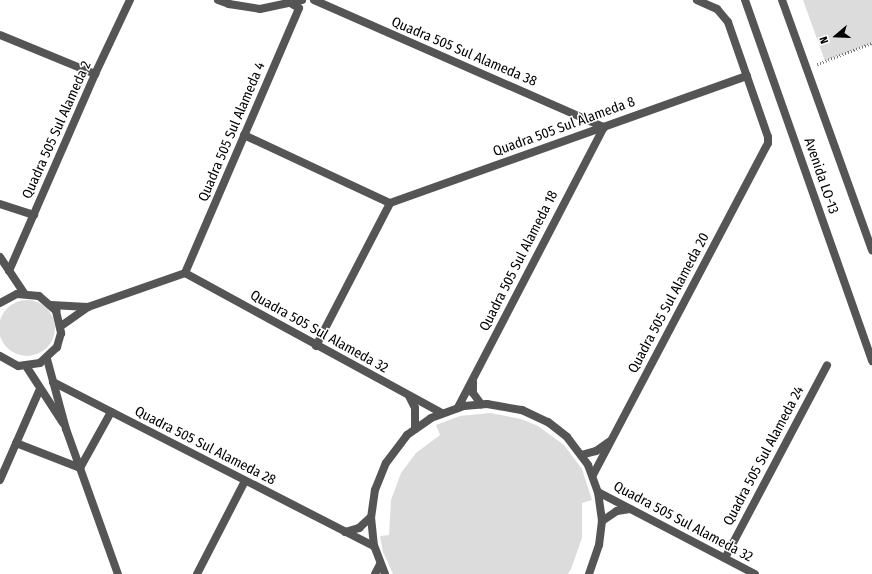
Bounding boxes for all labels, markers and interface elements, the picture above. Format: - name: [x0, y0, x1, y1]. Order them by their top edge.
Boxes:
- street label: Quadra 505 Sul Alameda 38: [389, 14, 539, 90]
- north arrow: [816, 16, 856, 56]
- text: N: [817, 35, 831, 45]
- street label: Quadra 505 Sul Alameda 2: [19, 58, 95, 202]
- street label: Quadra 505 Sul Alameda 4: [195, 60, 269, 204]
- street label: Quadra 505 Sul Alameda 8: [491, 93, 637, 161]
- street label: Avenida LO-13: [800, 136, 842, 216]
- street label: Quadra 505 Sul Alameda 18: [476, 188, 562, 334]
- street label: Quadra 505 Sul Alameda 20: [625, 230, 713, 376]
- street label: Quadra 505 Sul Alameda 32: [247, 287, 391, 377]
- street label: Quadra 505 Sul Alameda 24: [720, 383, 808, 529]
- street label: Quadra 505 Sul Alameda 28: [132, 403, 278, 489]
- street label: Quadra 505 Sul Alameda 32: [610, 478, 756, 566]

